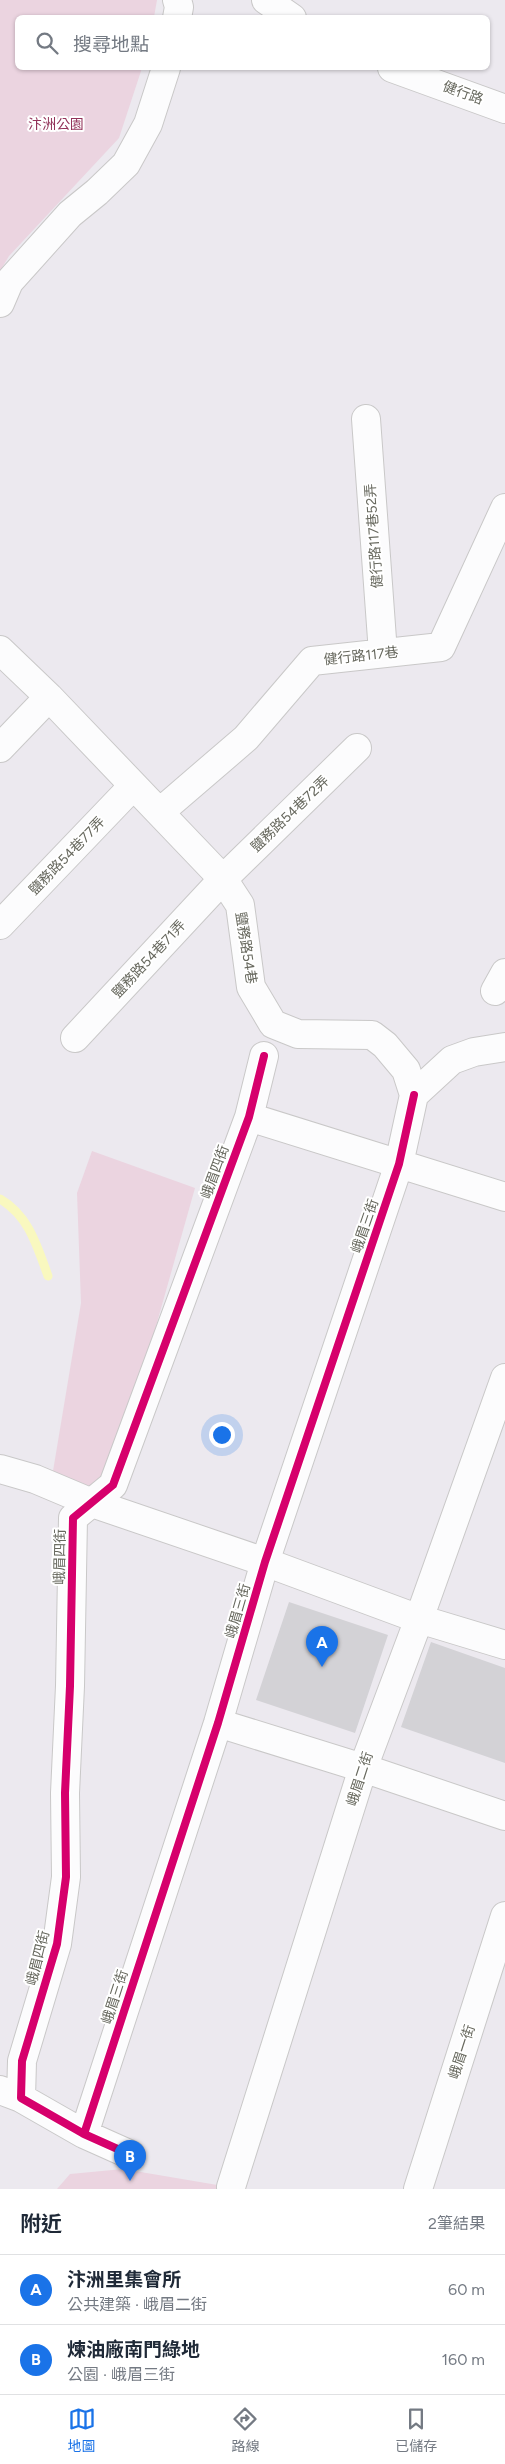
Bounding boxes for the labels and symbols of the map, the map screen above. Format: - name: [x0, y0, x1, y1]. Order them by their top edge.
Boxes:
- street label: 健行路: [440, 78, 486, 108]
- park label: 汴洲公園: [28, 116, 84, 133]
- street label: 健行路117巷52弄: [362, 483, 386, 589]
- street label: 健行路117巷: [323, 644, 399, 668]
- street label: 鹽務路54巷72弄: [247, 772, 333, 856]
- street label: 鹽務路54巷77弄: [26, 813, 108, 899]
- street label: 鹽務路54巷: [232, 911, 260, 985]
- street label: 鹽務路54巷71弄: [109, 917, 189, 1001]
- street label: 峨眉四街: [197, 1143, 233, 1201]
- street label: 峨眉三街: [348, 1197, 382, 1255]
- your location: [209, 1422, 235, 1448]
- street label: 峨眉四街: [51, 1529, 69, 1585]
- street label: 峨眉三街: [222, 1582, 254, 1640]
- pin: A: [306, 1626, 338, 1667]
- street label: 峨眉二街: [343, 1750, 377, 1808]
- street label: 峨眉四街: [23, 1929, 53, 1987]
- street label: 峨眉三街: [98, 1968, 132, 2026]
- street label: 峨眉一街: [445, 2023, 479, 2081]
- pin: B: [114, 2140, 146, 2181]

